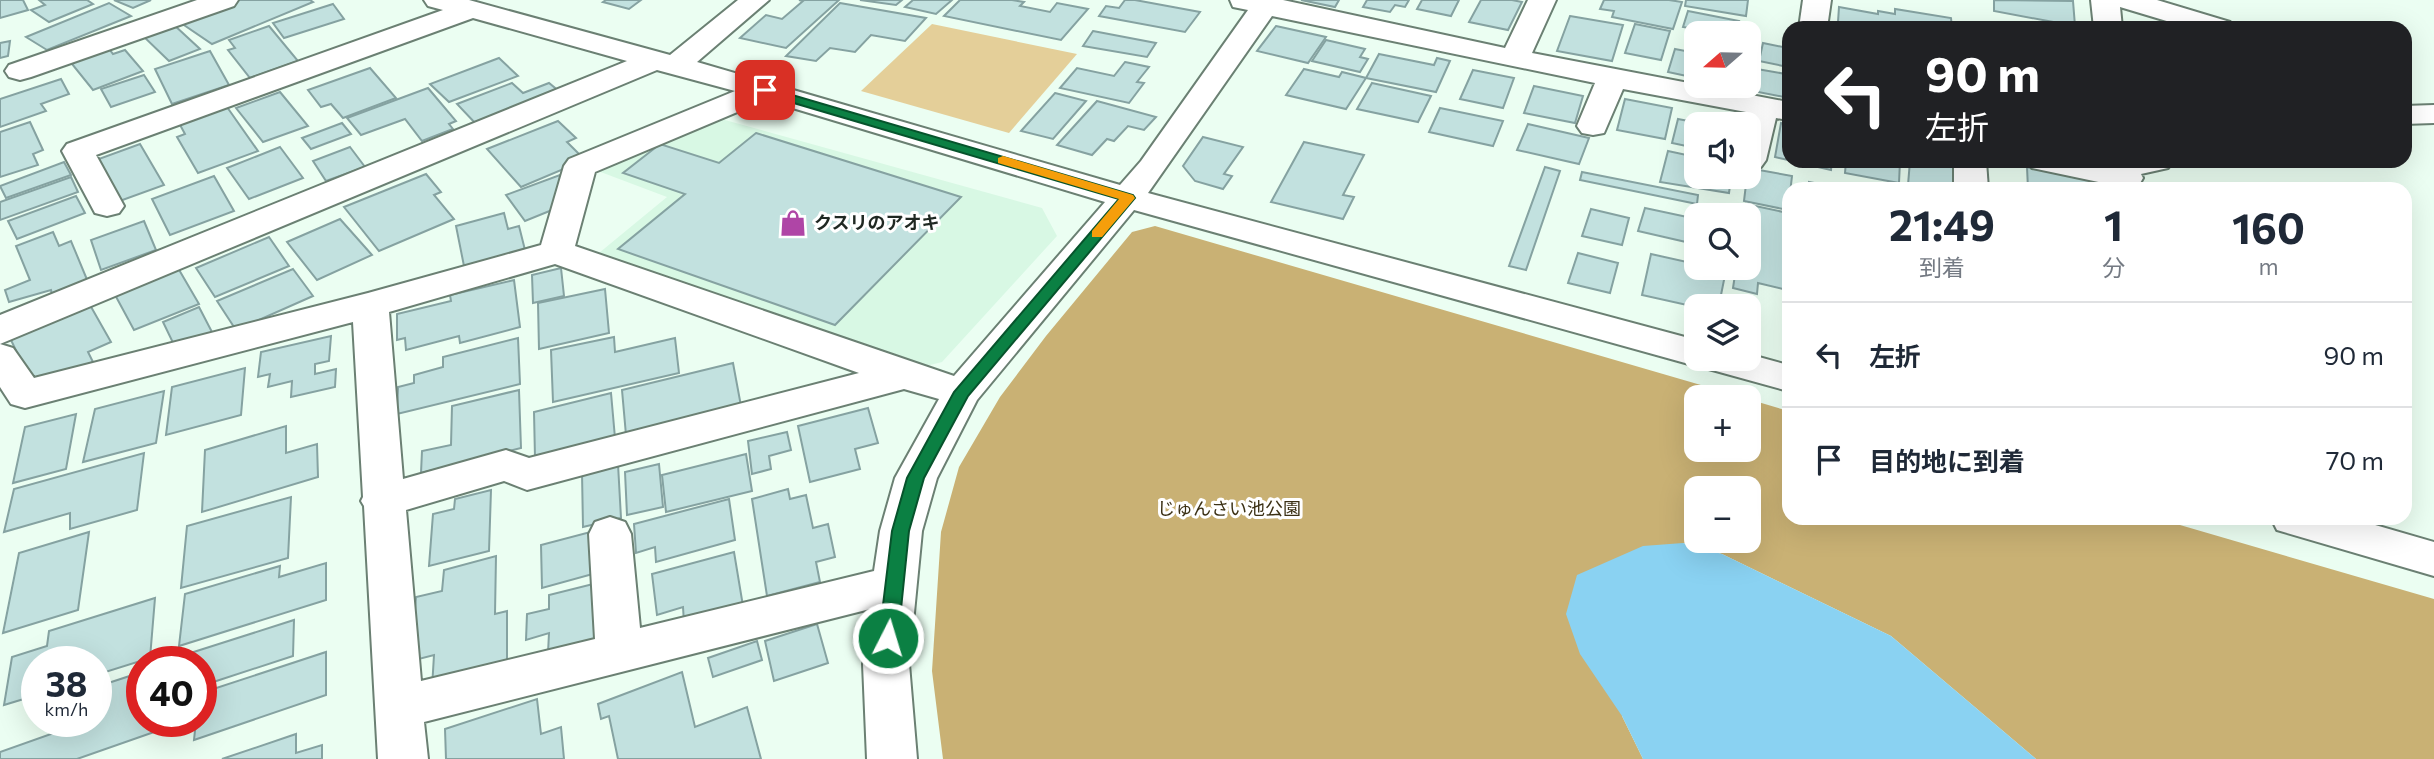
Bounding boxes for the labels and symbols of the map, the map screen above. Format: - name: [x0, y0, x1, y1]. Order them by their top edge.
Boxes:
- north arrow: [1684, 21, 1760, 98]
- pin: [735, 60, 795, 120]
- shop icon: クスリのアオキ: [778, 208, 808, 238]
- place label: クスリのアオキ: [814, 211, 939, 233]
- park label: じゅんさい池公園: [1157, 497, 1301, 519]
- position arrow: [851, 601, 925, 675]
- speed limit sign: 40: [126, 646, 217, 737]

